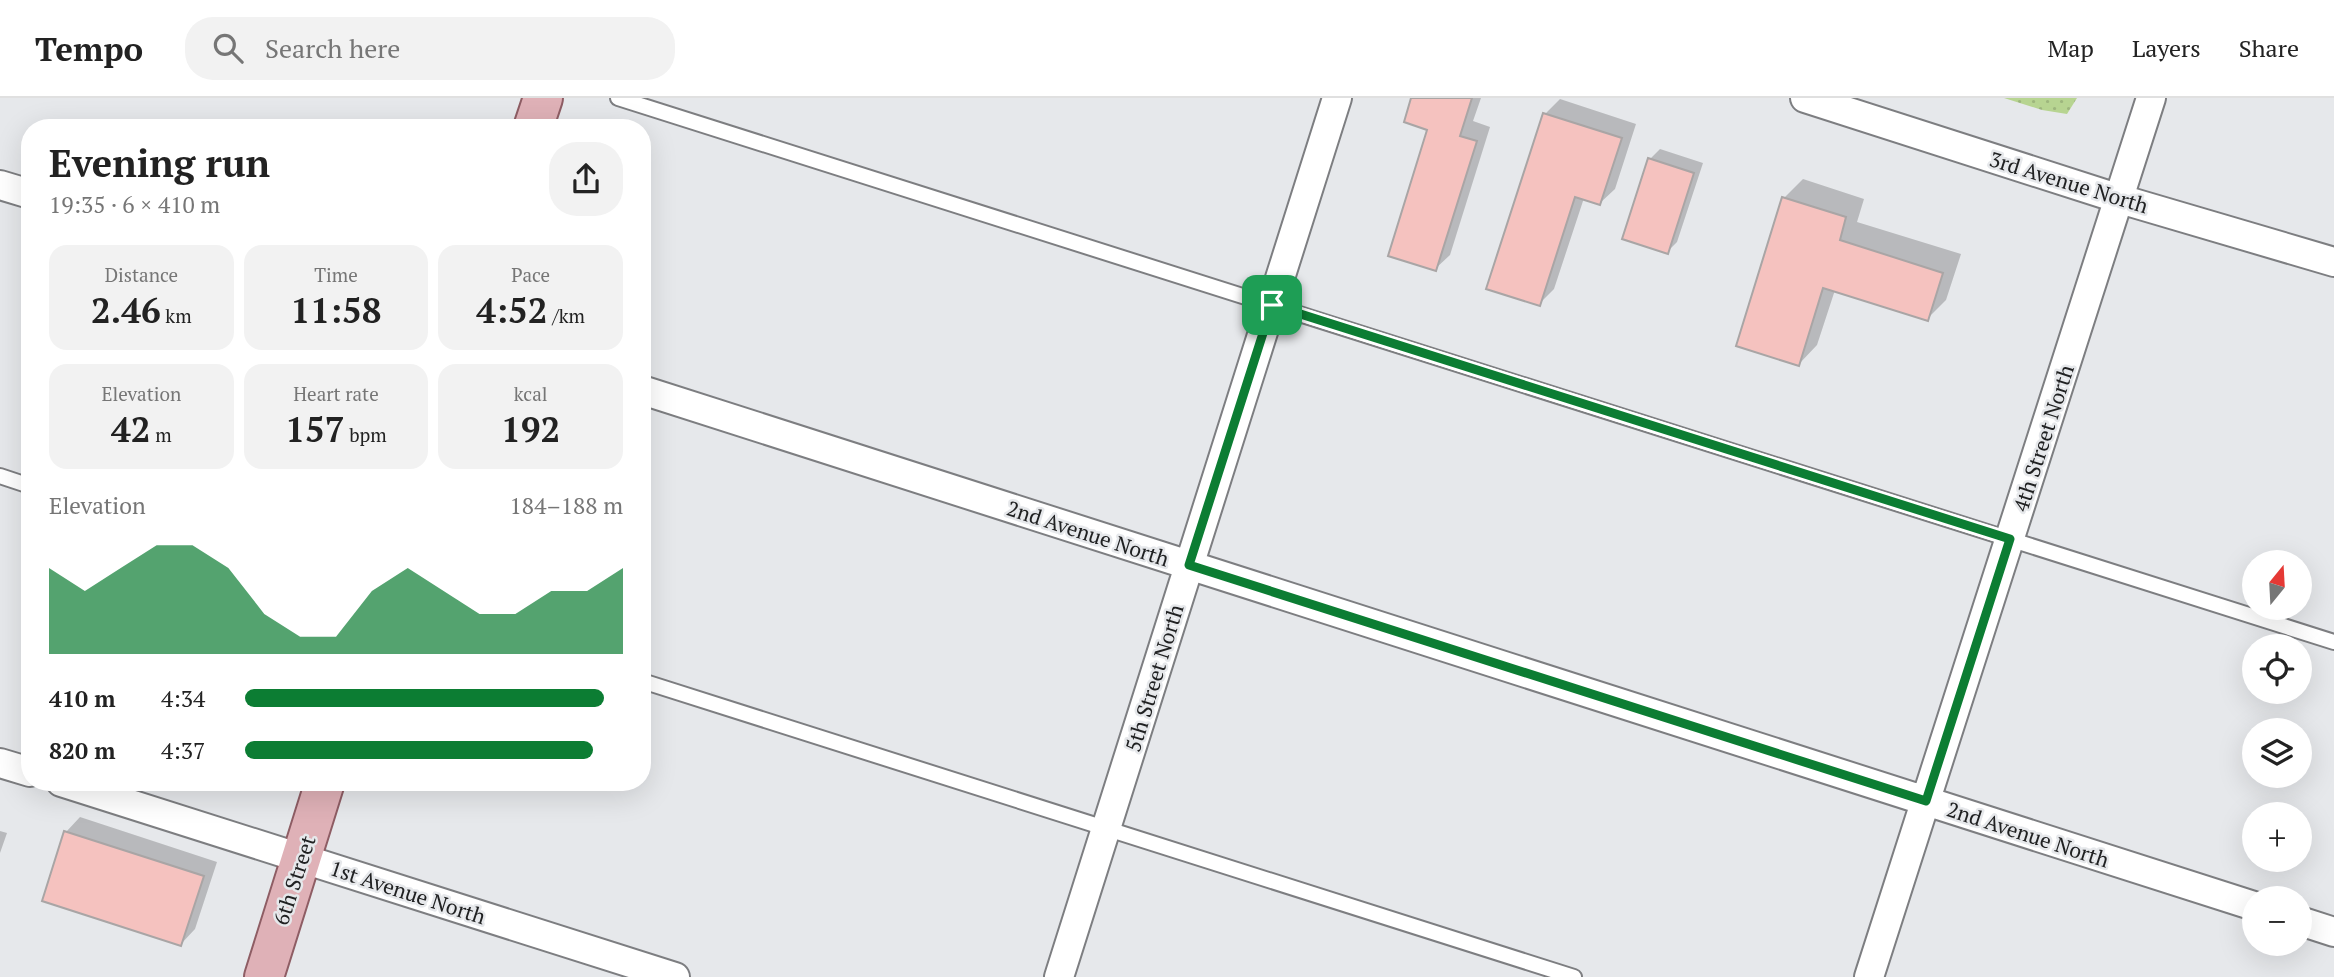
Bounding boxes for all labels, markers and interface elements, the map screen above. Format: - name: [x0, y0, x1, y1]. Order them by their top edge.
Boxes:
- search box: [185, 17, 675, 80]
- text: Tempo: [35, 27, 143, 70]
- icon: search: [209, 29, 247, 67]
- text: Search here: [265, 31, 400, 65]
- text: Map: [2047, 32, 2094, 64]
- text: Layers: [2132, 32, 2201, 64]
- text: Share: [2239, 32, 2299, 64]
- text: Evening run: [49, 138, 270, 188]
- button: share: [549, 142, 623, 216]
- street label: 3rd Avenue North: [1986, 145, 2152, 219]
- text: 19:35 · 6 × 410 m: [49, 189, 220, 220]
- text: Distance: [105, 262, 178, 287]
- text: Time: [314, 262, 358, 287]
- text: Pace: [511, 262, 550, 287]
- pin: [1242, 275, 1302, 335]
- icon: arrive: [1253, 286, 1291, 324]
- text: 2.46: [91, 287, 161, 333]
- text: 11:58: [290, 287, 382, 333]
- text: 4:52: [476, 287, 548, 333]
- text: km: [161, 303, 192, 328]
- text: /km: [548, 303, 585, 328]
- street label: 4th Street North: [2006, 361, 2080, 515]
- text: Elevation: [101, 381, 181, 406]
- text: Heart rate: [293, 381, 379, 406]
- text: kcal: [514, 381, 548, 406]
- text: 42: [111, 406, 151, 452]
- text: 157: [285, 406, 345, 452]
- text: 192: [501, 406, 560, 452]
- text: m: [151, 422, 172, 447]
- text: bpm: [345, 422, 387, 447]
- text: Elevation: [49, 490, 146, 521]
- text: 184–188 m: [510, 490, 623, 521]
- street label: 2nd Avenue North: [1003, 494, 1173, 572]
- north arrow: [2242, 550, 2312, 620]
- map controls: [2242, 550, 2312, 956]
- street label: 5th Street North: [1118, 601, 1190, 755]
- button: locate: [2242, 634, 2312, 704]
- text: 410 m: [49, 683, 115, 714]
- text: 4:34: [161, 683, 205, 714]
- button: layers: [2242, 718, 2312, 788]
- text: 820 m: [49, 735, 115, 766]
- text: 4:37: [161, 735, 205, 766]
- street label: 2nd Avenue North: [1943, 795, 2113, 873]
- button: +: [2242, 802, 2312, 872]
- street label: 6th Street: [266, 832, 322, 928]
- street label: 1st Avenue North: [327, 854, 489, 930]
- button: −: [2242, 886, 2312, 956]

